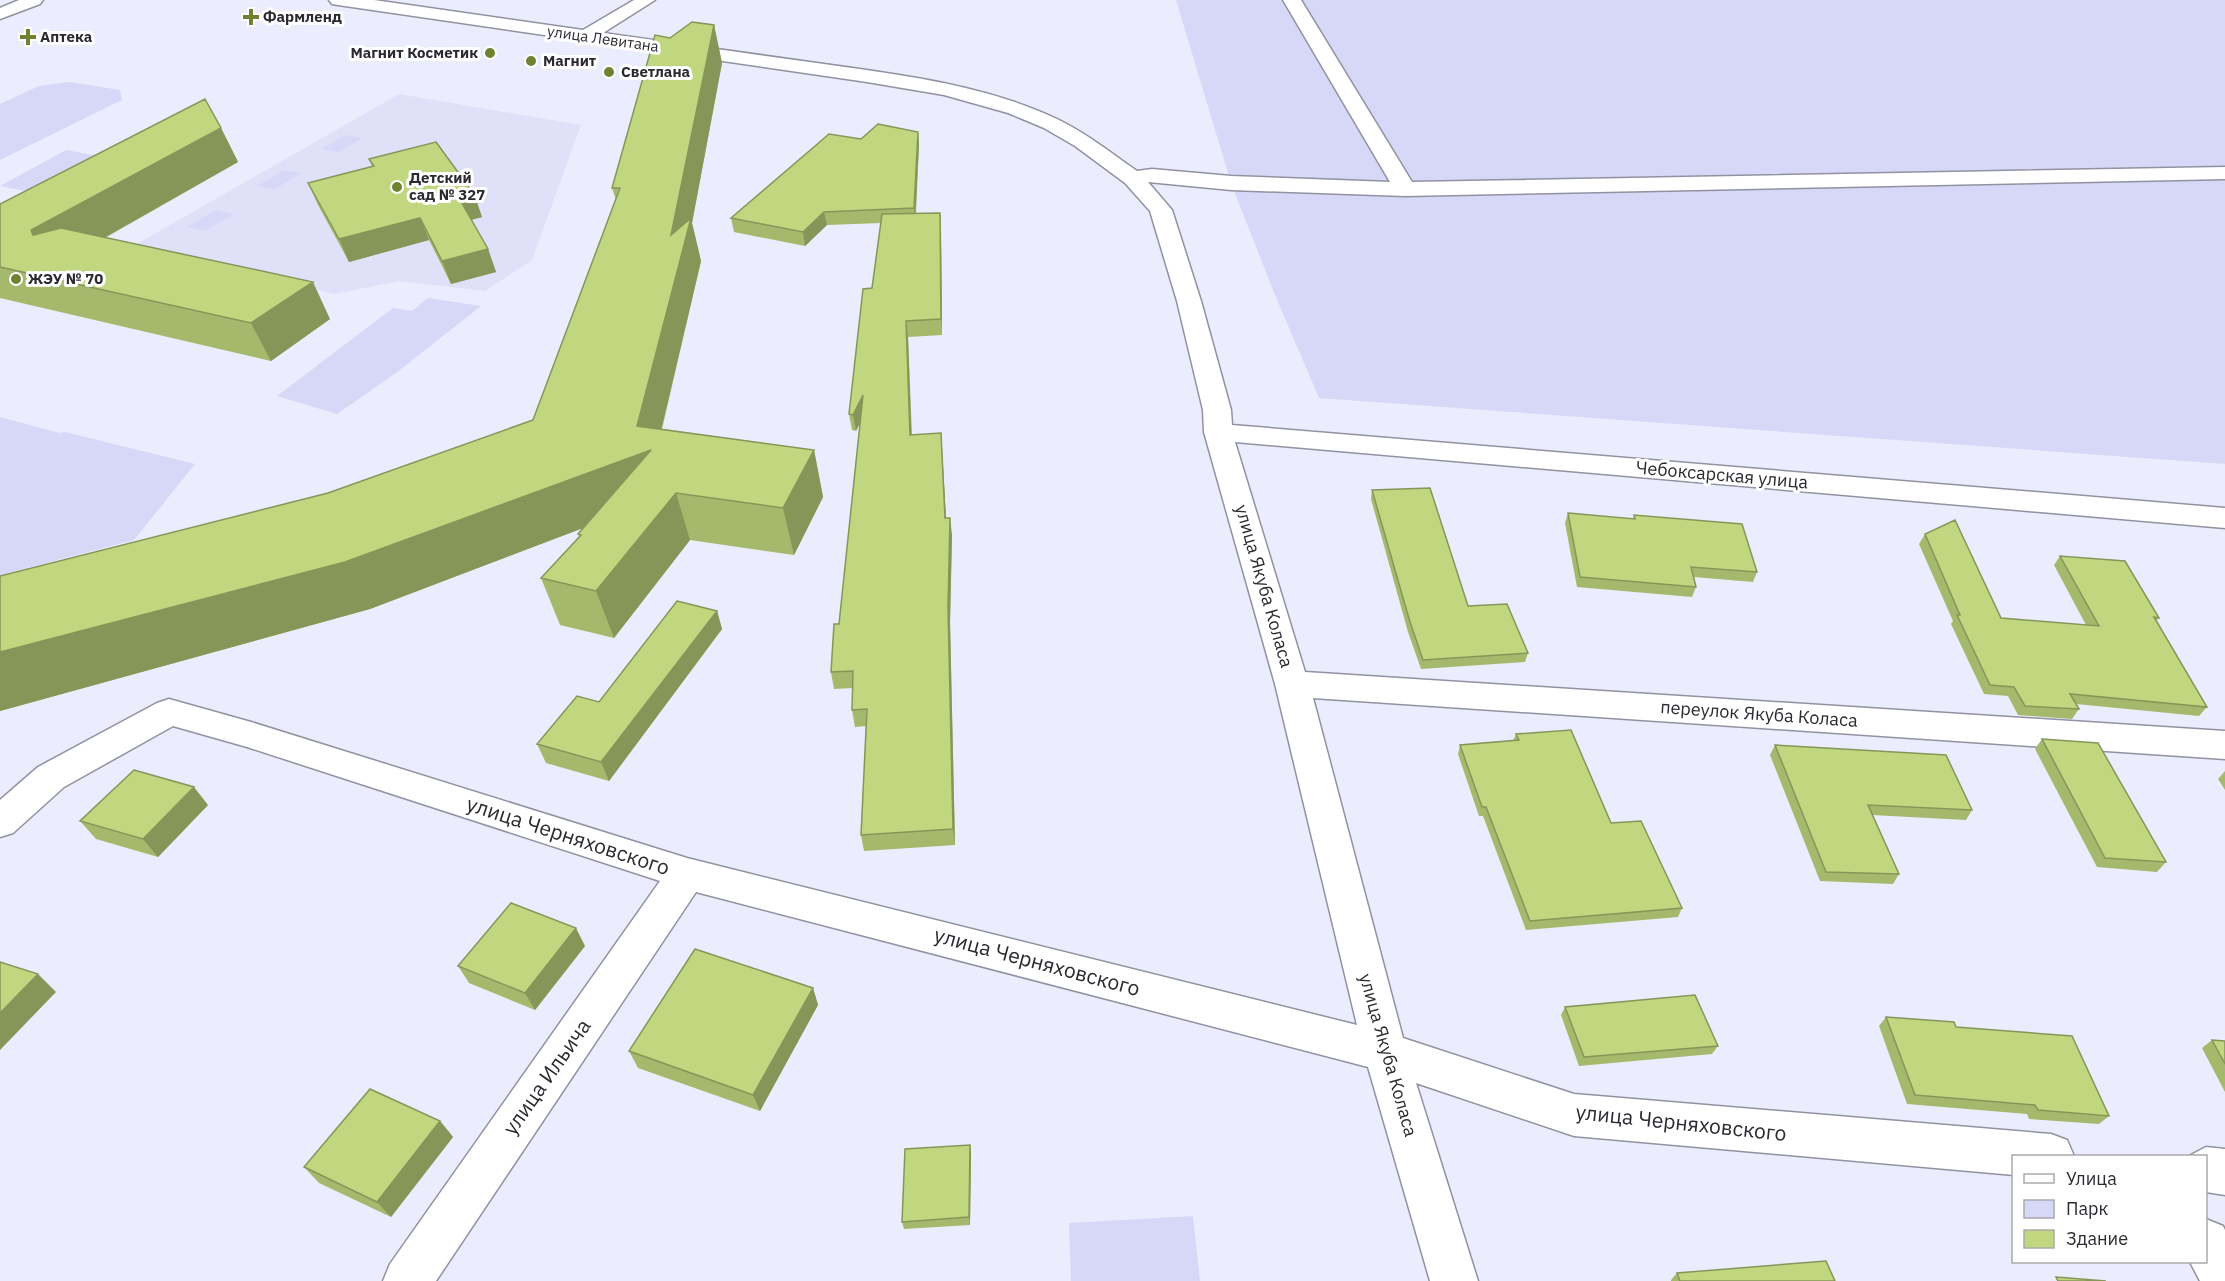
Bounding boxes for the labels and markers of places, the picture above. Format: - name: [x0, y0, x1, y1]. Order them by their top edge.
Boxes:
- place label: Фармленд: [263, 7, 342, 26]
- marker: Фармленд: [244, 10, 258, 24]
- place label: Аптека: [40, 27, 93, 46]
- marker: Аптека: [21, 30, 35, 44]
- place label: Магнит Косметик: [350, 43, 478, 62]
- marker: Магнит Косметик: [483, 46, 497, 60]
- place label: Магнит: [543, 51, 597, 70]
- marker: Магнит: [524, 54, 538, 68]
- place label: Светлана: [621, 62, 691, 81]
- marker: Светлана: [602, 65, 616, 79]
- place label: Детский сад № 327: [409, 168, 485, 204]
- marker: Детский сад № 327: [390, 180, 404, 194]
- place label: ЖЭУ № 70: [28, 269, 103, 288]
- marker: ЖЭУ № 70: [9, 272, 23, 286]

